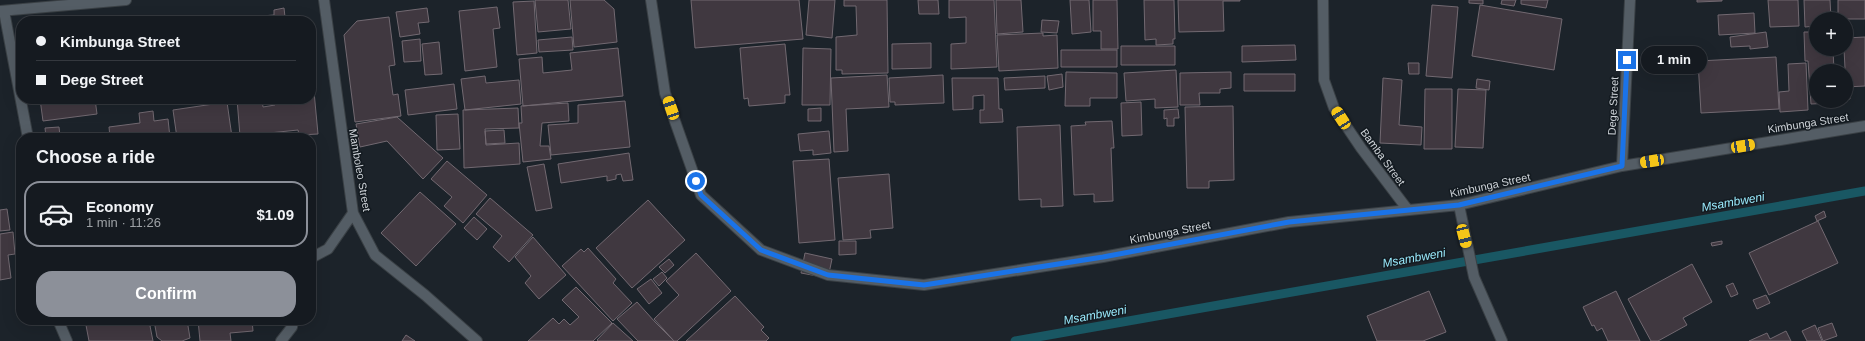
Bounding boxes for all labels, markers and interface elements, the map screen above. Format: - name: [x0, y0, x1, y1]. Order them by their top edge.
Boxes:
- map controls: [1809, 12, 1853, 108]
- button: +: [1809, 12, 1853, 56]
- text: Kimbunga Street: [60, 33, 180, 50]
- callout: 1 min: [1641, 46, 1707, 74]
- route end: [1618, 51, 1636, 69]
- text: 1 min: [1657, 52, 1691, 67]
- button: −: [1809, 64, 1853, 108]
- text: Dege Street: [60, 71, 143, 88]
- street label: Dege Street: [1605, 76, 1621, 136]
- car: [661, 95, 681, 121]
- car: [1329, 105, 1353, 131]
- street label: Kimbunga Street: [1767, 111, 1849, 135]
- street label: Bamba Street: [1358, 126, 1408, 188]
- street label: Mamboleo Street: [347, 128, 373, 212]
- car: [1730, 138, 1756, 154]
- text: Choose a ride: [36, 147, 155, 167]
- car: [1639, 153, 1665, 169]
- street label: Kimbunga Street: [1449, 171, 1531, 199]
- route start: [687, 172, 705, 190]
- water label: Msambweni: [1700, 189, 1766, 214]
- icon: car: [38, 196, 74, 232]
- text: Economy: [86, 198, 154, 215]
- text: $1.09: [256, 206, 294, 223]
- text: 1 min · 11:26: [86, 215, 161, 230]
- street label: Kimbunga Street: [1129, 218, 1211, 246]
- car: [1455, 223, 1473, 249]
- water label: Msambweni: [1381, 245, 1447, 270]
- button: Confirm: [36, 271, 296, 317]
- water label: Msambweni: [1062, 302, 1128, 327]

